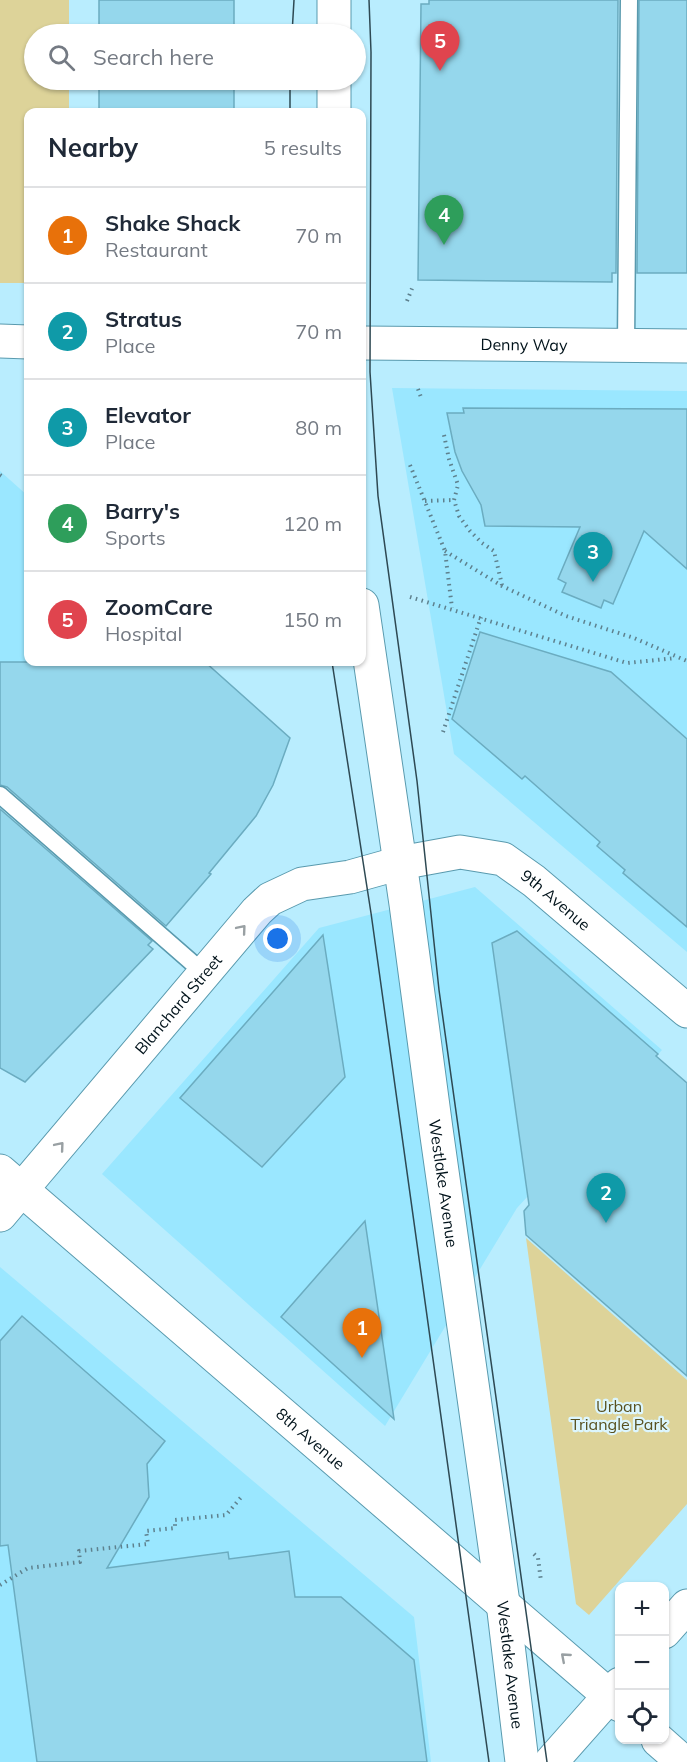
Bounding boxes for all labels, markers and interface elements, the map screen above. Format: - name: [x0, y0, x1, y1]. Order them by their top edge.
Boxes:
- pin: 5: [420, 22, 460, 71]
- search box: [24, 24, 366, 90]
- icon: search: [45, 41, 78, 74]
- text: Search here: [93, 43, 214, 71]
- text: Nearby: [48, 131, 138, 164]
- text: 5 results: [264, 135, 342, 160]
- pin: 4: [424, 196, 464, 245]
- text: Shake Shack: [105, 209, 240, 237]
- text: 1: [62, 223, 74, 248]
- text: 70 m: [295, 223, 342, 248]
- text: Restaurant: [105, 237, 208, 262]
- text: Stratus: [105, 305, 182, 333]
- text: 2: [62, 319, 74, 344]
- text: 70 m: [295, 319, 342, 344]
- text: Place: [105, 333, 155, 358]
- street label: Denny Way: [480, 334, 568, 355]
- text: Elevator: [105, 401, 191, 429]
- text: 3: [62, 415, 74, 440]
- text: 80 m: [295, 415, 342, 440]
- text: Place: [105, 429, 155, 454]
- text: Barry's: [105, 497, 180, 525]
- text: 4: [62, 511, 74, 536]
- text: 120 m: [283, 511, 342, 536]
- text: Sports: [105, 525, 166, 550]
- pin: 3: [574, 532, 612, 582]
- text: ZoomCare: [105, 593, 213, 621]
- text: 5: [62, 607, 74, 632]
- text: 150 m: [283, 607, 342, 632]
- text: Hospital: [105, 621, 182, 646]
- street label: 9th Avenue: [517, 865, 595, 935]
- your location: [263, 924, 292, 953]
- one-way arrow: [235, 925, 246, 936]
- street label: Blanchard Street: [130, 950, 226, 1058]
- street label: Westlake Avenue: [425, 1118, 463, 1249]
- one-way arrow: [52, 1142, 63, 1153]
- pin: 2: [586, 1174, 626, 1223]
- pin: 1: [342, 1308, 382, 1358]
- park label: Urban Triangle Park: [570, 1396, 668, 1434]
- street label: 8th Avenue: [272, 1403, 349, 1474]
- map controls: [615, 1582, 669, 1744]
- button: +: [615, 1582, 669, 1636]
- street label: Westlake Avenue: [493, 1599, 528, 1730]
- button: −: [615, 1636, 669, 1690]
- one-way arrow: [561, 1653, 572, 1664]
- button: locate: [615, 1690, 669, 1744]

